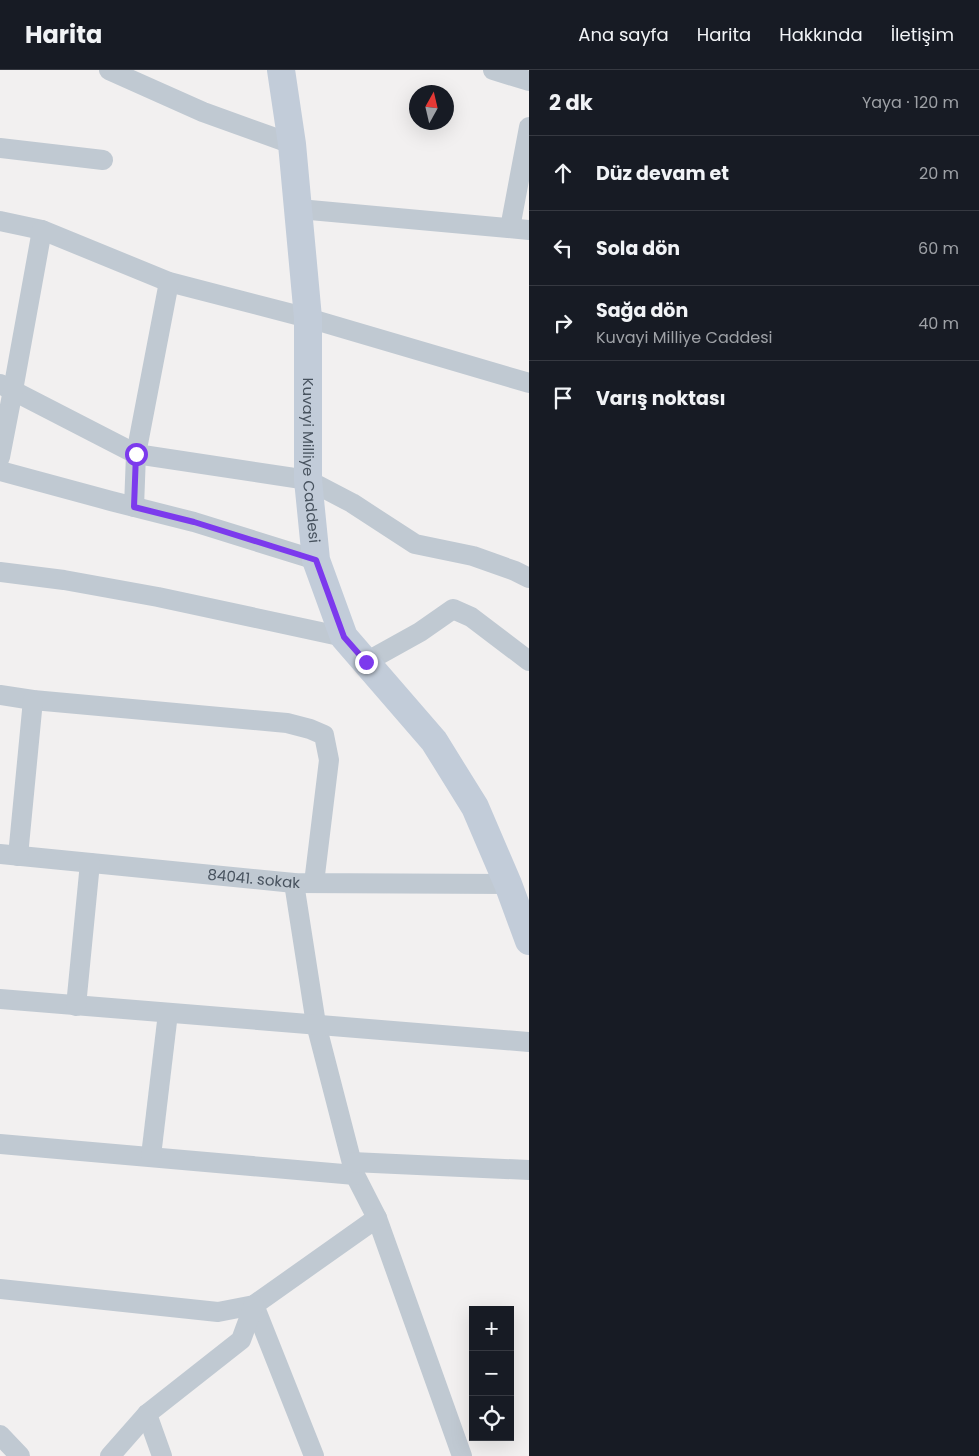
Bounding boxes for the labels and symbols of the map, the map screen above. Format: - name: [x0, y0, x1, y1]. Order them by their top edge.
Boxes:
- north arrow: [409, 85, 454, 130]
- street label: Kuvayi Milliye Caddesi: [298, 378, 325, 544]
- route start: [125, 443, 148, 466]
- route end: [355, 651, 378, 674]
- street label: 84041. sokak: [207, 864, 300, 893]

